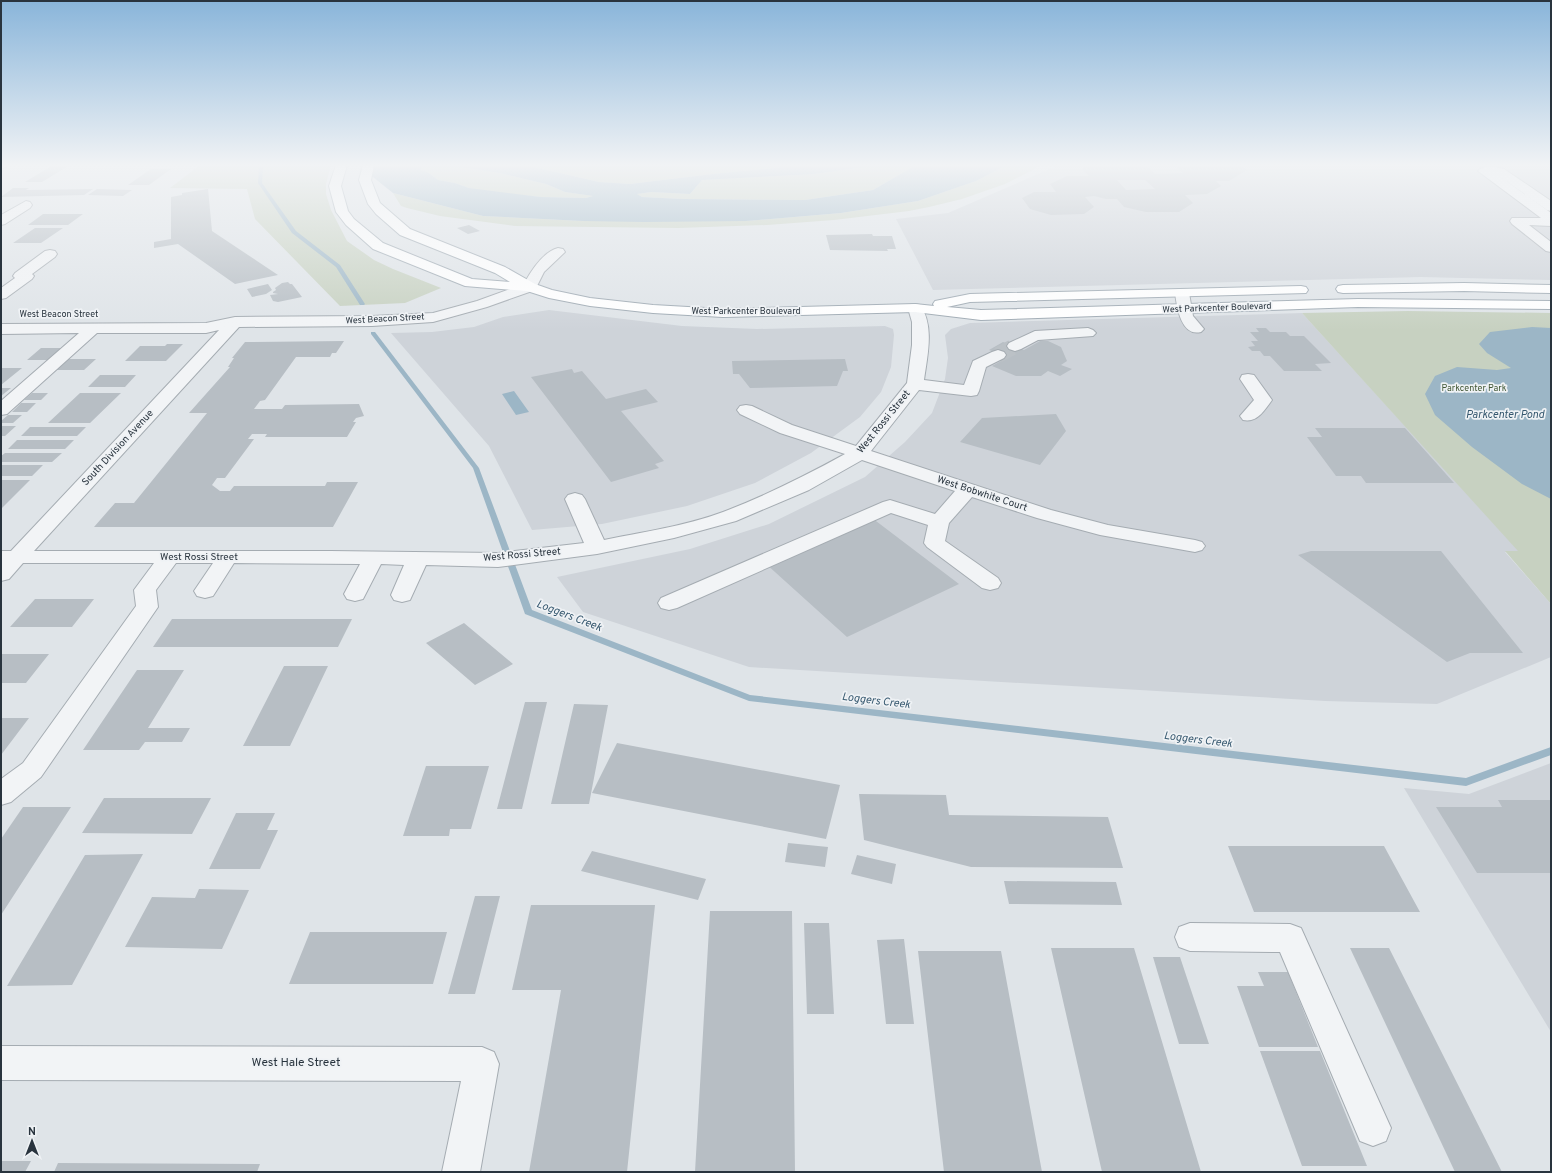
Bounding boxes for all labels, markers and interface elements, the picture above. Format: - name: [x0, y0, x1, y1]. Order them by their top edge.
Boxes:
- street label: West Parkcenter Boulevard: [1162, 301, 1272, 315]
- street label: West Parkcenter Boulevard: [691, 306, 801, 317]
- street label: West Beacon Street: [20, 309, 98, 320]
- street label: West Beacon Street: [345, 311, 425, 327]
- park label: Parkcenter Park: [1441, 383, 1507, 394]
- street label: West Rossi Street: [854, 387, 914, 456]
- street label: South Division Avenue: [79, 407, 157, 489]
- water label: Parkcenter Pond: [1466, 408, 1545, 422]
- street label: West Bobwhite Court: [935, 473, 1029, 515]
- street label: West Rossi Street: [483, 545, 562, 565]
- street label: West Rossi Street: [160, 551, 238, 564]
- water label: Loggers Creek: [534, 597, 604, 635]
- water label: Loggers Creek: [841, 690, 911, 712]
- water label: Loggers Creek: [1163, 729, 1233, 751]
- street label: West Hale Street: [252, 1055, 340, 1071]
- north arrow: [12, 1121, 52, 1161]
- text: N: [28, 1125, 36, 1139]

